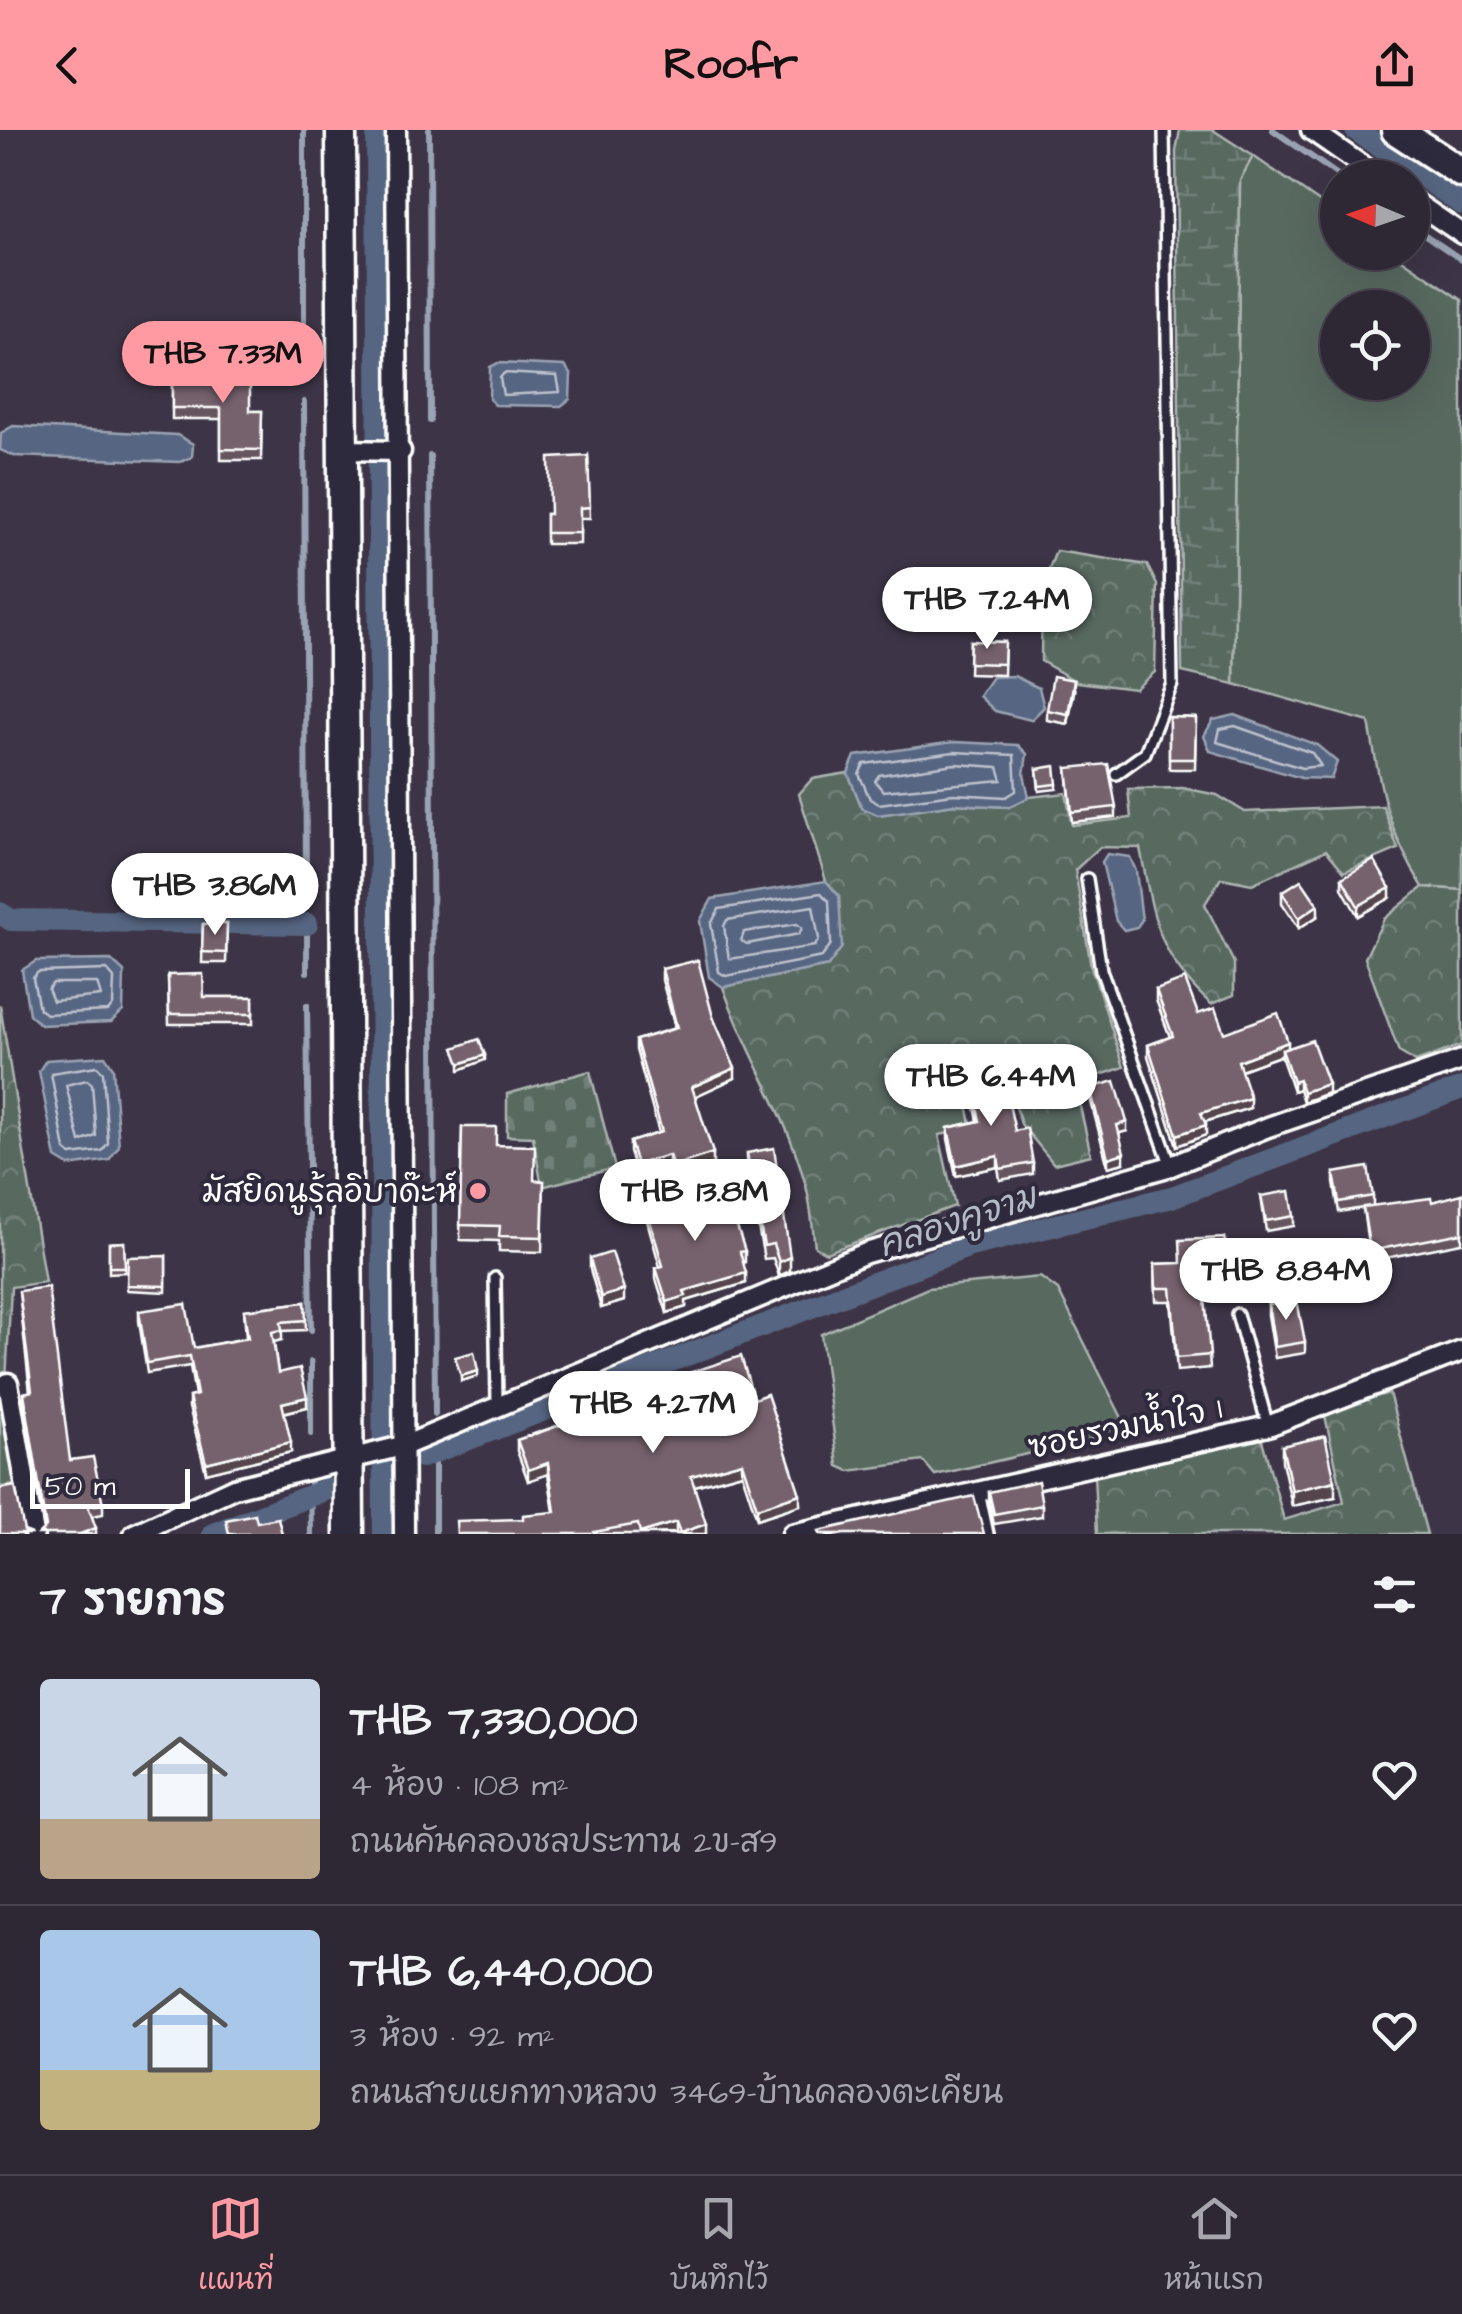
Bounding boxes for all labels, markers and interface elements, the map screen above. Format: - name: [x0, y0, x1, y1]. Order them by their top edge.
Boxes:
- text: Roofr: [664, 34, 798, 96]
- icon: back: [40, 38, 95, 93]
- icon: share: [1367, 38, 1422, 93]
- north arrow: [1320, 160, 1430, 270]
- map controls: [1320, 160, 1430, 400]
- button: locate: [1320, 290, 1430, 400]
- pin: THB 7.33M: [109, 321, 337, 406]
- text: THB 7.33M: [144, 331, 302, 376]
- pin: THB 7.24M: [873, 567, 1101, 652]
- text: THB 7.24M: [904, 577, 1070, 622]
- pin: THB 3.86M: [101, 853, 329, 938]
- text: THB 3.86M: [134, 863, 296, 908]
- pin: THB 6.44M: [877, 1044, 1105, 1129]
- text: THB 6.44M: [906, 1054, 1076, 1099]
- pin: THB 13.8M: [581, 1159, 809, 1244]
- text: THB 13.8M: [622, 1169, 768, 1214]
- place label: มัสยิดนูรุ้ลอิบาด๊ะห์: [202, 1170, 458, 1215]
- water label: คลองคูจาม: [872, 1172, 1045, 1270]
- marker: มัสยิดนูรุ้ลอิบาด๊ะห์: [467, 1180, 489, 1202]
- pin: THB 8.84M: [1172, 1238, 1400, 1323]
- text: THB 8.84M: [1201, 1248, 1371, 1293]
- pin: THB 4.27M: [539, 1371, 767, 1456]
- street label: ซอยรวมน้ำใจ 1: [1023, 1377, 1226, 1471]
- text: THB 4.27M: [570, 1381, 736, 1426]
- scale bar: [30, 1464, 190, 1508]
- text: 50 m: [45, 1467, 116, 1506]
- icon: filters: [1367, 1567, 1422, 1622]
- text: 7 รายการ: [40, 1573, 226, 1631]
- text: THB 7,330,000: [350, 1693, 638, 1751]
- icon: home: [120, 1719, 240, 1839]
- icon: heart: [1367, 1752, 1422, 1807]
- text: 4 ห้อง · 108 m²: [350, 1763, 569, 1808]
- text: ถนนคันคลองชลประทาน 2ข-ส9: [350, 1820, 778, 1865]
- text: THB 6,440,000: [350, 1944, 653, 2002]
- icon: home: [120, 1970, 240, 2090]
- icon: heart: [1367, 2003, 1422, 2058]
- text: 3 ห้อง · 92 m²: [350, 2014, 555, 2059]
- text: ถนนสายแยกทางหลวง 3469-บ้านคลองตะเคียน: [350, 2071, 1003, 2116]
- tab: แผนที่: [198, 2191, 274, 2300]
- tab: บันทึกไว้: [670, 2191, 768, 2300]
- tab: หน้าแรก: [1164, 2191, 1264, 2300]

